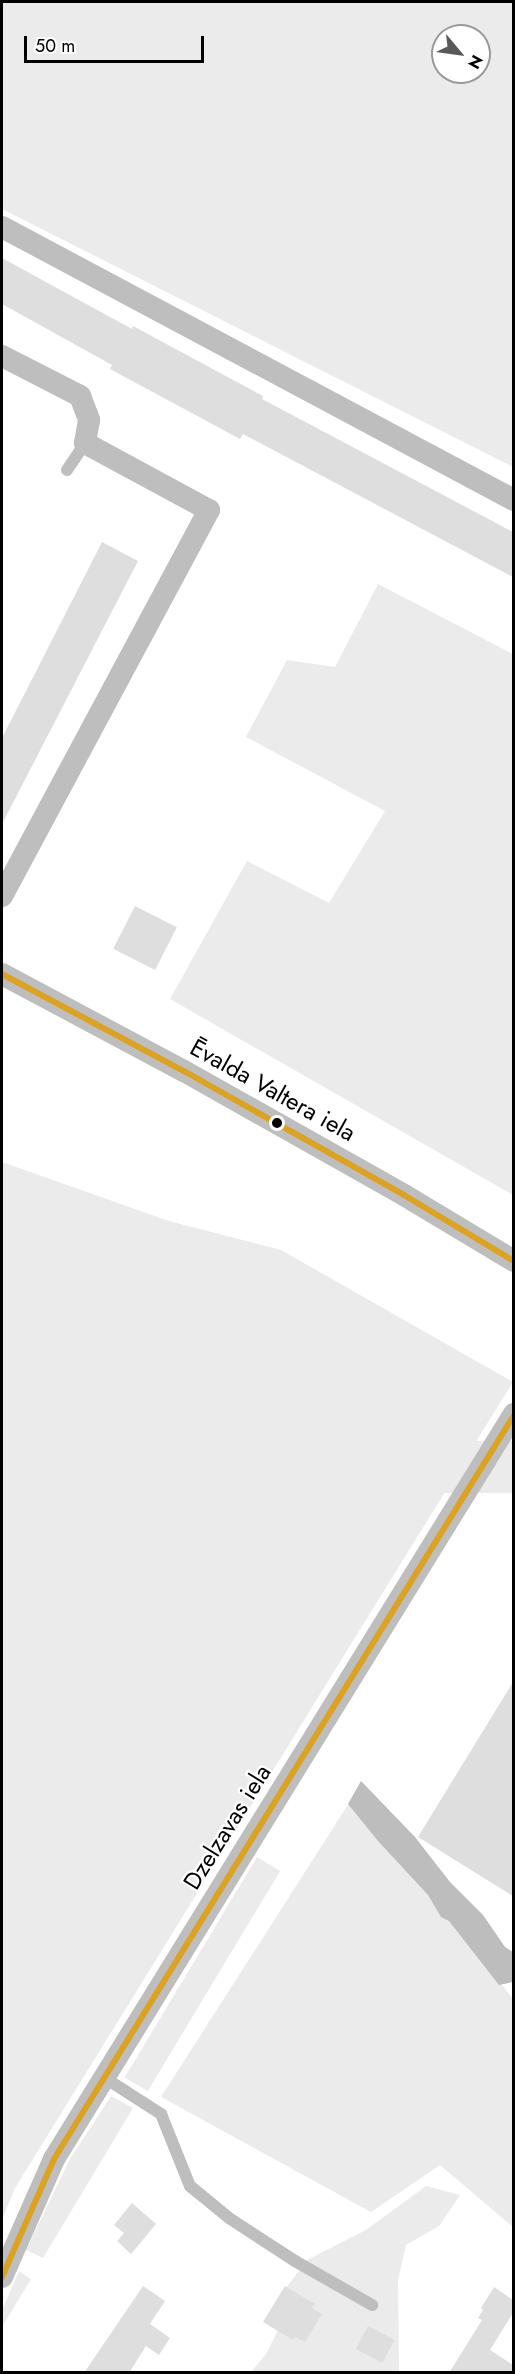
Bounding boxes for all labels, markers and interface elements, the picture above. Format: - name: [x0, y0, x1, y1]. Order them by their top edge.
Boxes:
- scale bar: [27, 24, 207, 62]
- north arrow: [431, 24, 491, 84]
- text: 50 m: [35, 33, 75, 59]
- text: N: [462, 51, 489, 73]
- street label: Ēvalda Valtera iela: [185, 1033, 361, 1147]
- unlabelled marker: [271, 1117, 283, 1129]
- street label: Dzelzavas iela: [177, 1759, 277, 1895]

